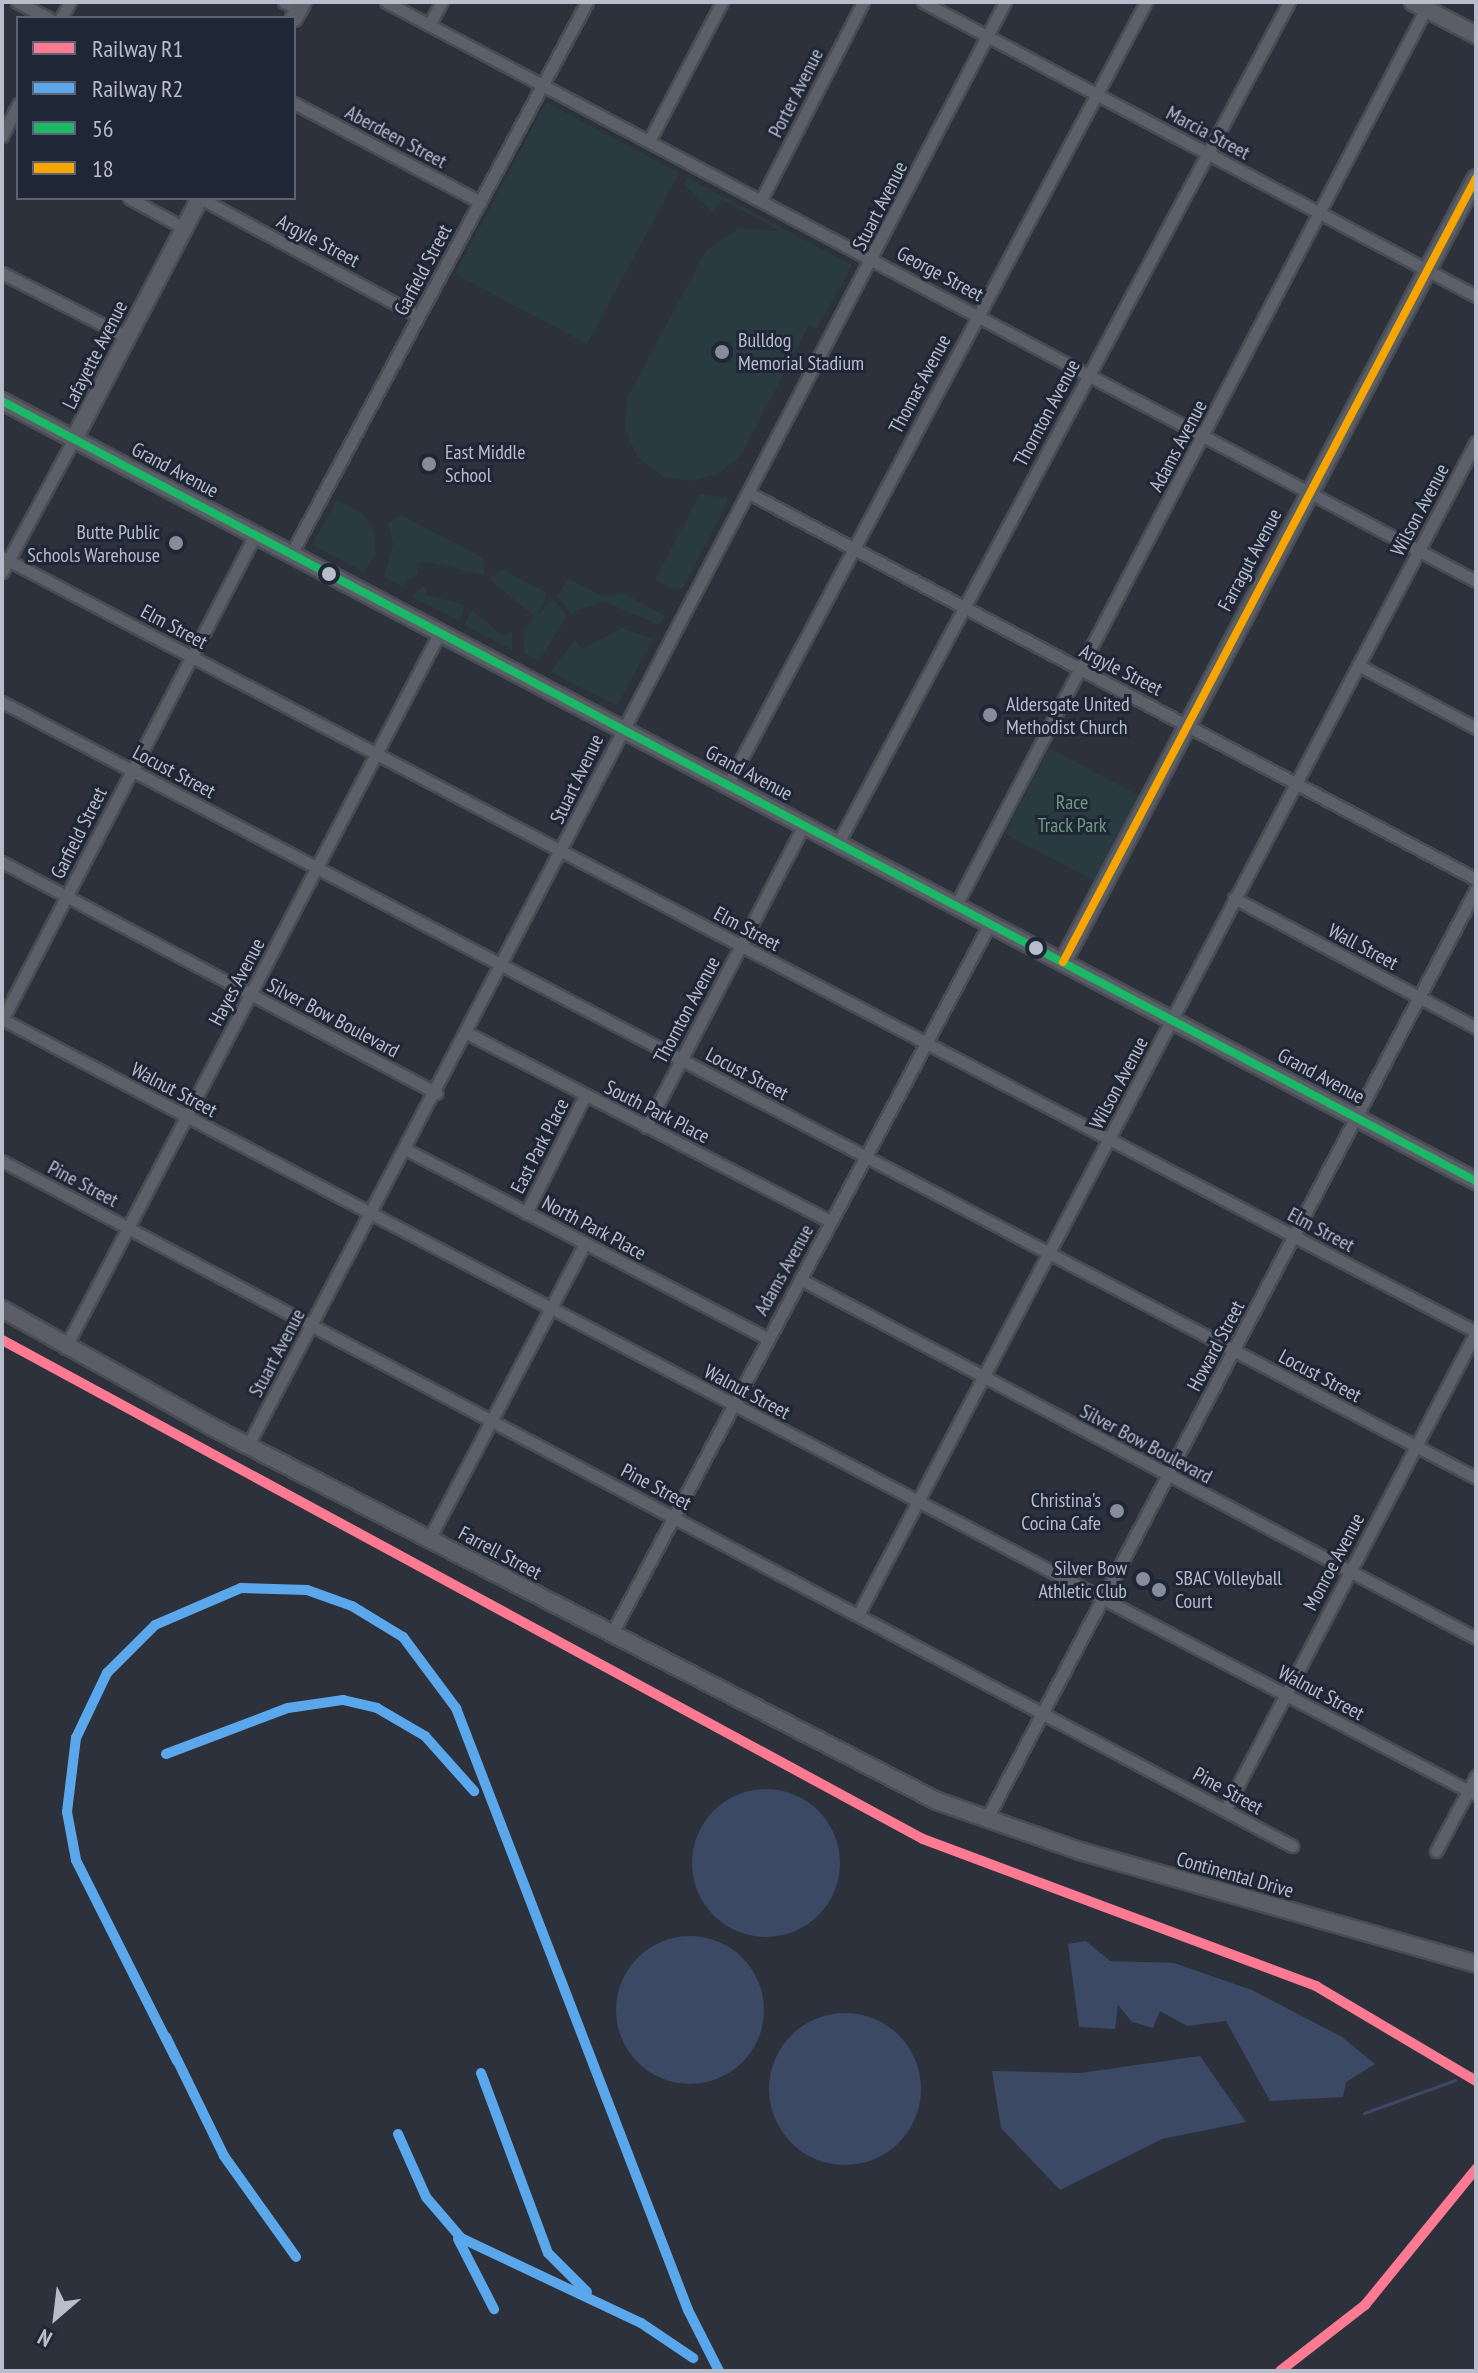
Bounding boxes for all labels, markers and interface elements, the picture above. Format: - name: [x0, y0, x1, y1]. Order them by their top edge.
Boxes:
- legend: [16, 16, 296, 200]
- text: Railway R1: [92, 33, 183, 64]
- street label: Porter Avenue: [763, 44, 829, 142]
- text: Railway R2: [92, 73, 183, 104]
- street label: Aberdeen Street: [341, 100, 451, 174]
- street label: Marcia Street: [1162, 101, 1254, 165]
- text: 56: [92, 113, 114, 144]
- text: 18: [92, 153, 114, 184]
- street label: Stuart Avenue: [847, 157, 913, 255]
- street label: Argyle Street: [273, 209, 363, 273]
- street label: Garfield Street: [389, 221, 457, 319]
- street label: George Street: [893, 241, 987, 307]
- street label: Lafayette Avenue: [57, 297, 133, 413]
- place label: Bulldog Memorial Stadium: [738, 328, 864, 375]
- street label: Thomas Avenue: [884, 330, 956, 438]
- marker: Bulldog Memorial Stadium: [713, 343, 731, 361]
- street label: Thornton Avenue: [1009, 355, 1085, 471]
- street label: Adams Avenue: [1144, 396, 1212, 496]
- street label: Grand Avenue: [127, 437, 223, 503]
- place label: East Middle School: [445, 440, 525, 487]
- marker: East Middle School: [420, 455, 438, 473]
- street label: Wilson Avenue: [1386, 460, 1454, 560]
- street label: Farragut Avenue: [1213, 505, 1287, 615]
- place label: Butte Public Schools Warehouse: [27, 520, 160, 567]
- marker: Butte Public Schools Warehouse: [167, 534, 185, 552]
- unlabelled marker: [321, 566, 337, 582]
- street label: Elm Street: [137, 600, 211, 654]
- street label: Argyle Street: [1076, 639, 1166, 701]
- place label: Aldersgate United Methodist Church: [1006, 692, 1130, 739]
- marker: Aldersgate United Methodist Church: [981, 706, 999, 724]
- street label: Stuart Avenue: [545, 730, 609, 828]
- street label: Locust Street: [129, 740, 219, 804]
- street label: Grand Avenue: [701, 740, 797, 806]
- street label: Garfield Street: [46, 783, 112, 883]
- park label: Race Track Park: [1037, 791, 1107, 838]
- street label: Elm Street: [710, 902, 784, 956]
- street label: Wall Street: [1324, 919, 1402, 975]
- street label: Hayes Avenue: [204, 934, 270, 1030]
- unlabelled marker: [1028, 940, 1044, 956]
- street label: Thornton Avenue: [649, 952, 725, 1068]
- street label: Silver Bow Boulevard: [263, 973, 403, 1063]
- street label: Wilson Avenue: [1085, 1033, 1153, 1133]
- street label: Locust Street: [702, 1042, 792, 1106]
- street label: Grand Avenue: [1273, 1043, 1369, 1109]
- street label: Walnut Street: [127, 1057, 221, 1123]
- street label: South Park Place: [600, 1075, 714, 1149]
- street label: East Park Place: [506, 1094, 574, 1198]
- street label: Pine Street: [44, 1156, 122, 1212]
- street label: North Park Place: [538, 1191, 650, 1265]
- street label: Elm Street: [1284, 1203, 1358, 1257]
- street label: Adams Avenue: [749, 1220, 819, 1320]
- street label: Howard Street: [1182, 1297, 1250, 1395]
- street label: Stuart Avenue: [244, 1305, 310, 1401]
- street label: Locust Street: [1275, 1344, 1365, 1408]
- street label: Walnut Street: [700, 1359, 794, 1425]
- street label: Silver Bow Boulevard: [1076, 1399, 1216, 1489]
- street label: Pine Street: [617, 1459, 695, 1515]
- place label: Christina's Cocina Cafe: [1021, 1488, 1101, 1535]
- marker: Christina's Cocina Cafe: [1108, 1502, 1126, 1520]
- street label: Monroe Avenue: [1298, 1509, 1370, 1615]
- street label: Farrell Street: [454, 1521, 546, 1585]
- place label: Silver Bow Athletic Club: [1038, 1556, 1127, 1603]
- place label: SBAC Volleyball Court: [1175, 1566, 1283, 1613]
- marker: Silver Bow Athletic Club: [1134, 1570, 1152, 1588]
- marker: SBAC Volleyball Court: [1150, 1581, 1168, 1599]
- street label: Walnut Street: [1274, 1660, 1368, 1726]
- street label: Pine Street: [1189, 1762, 1267, 1820]
- street label: Continental Drive: [1174, 1847, 1296, 1903]
- north arrow: [16, 2277, 96, 2357]
- text: N: [33, 2323, 57, 2353]

